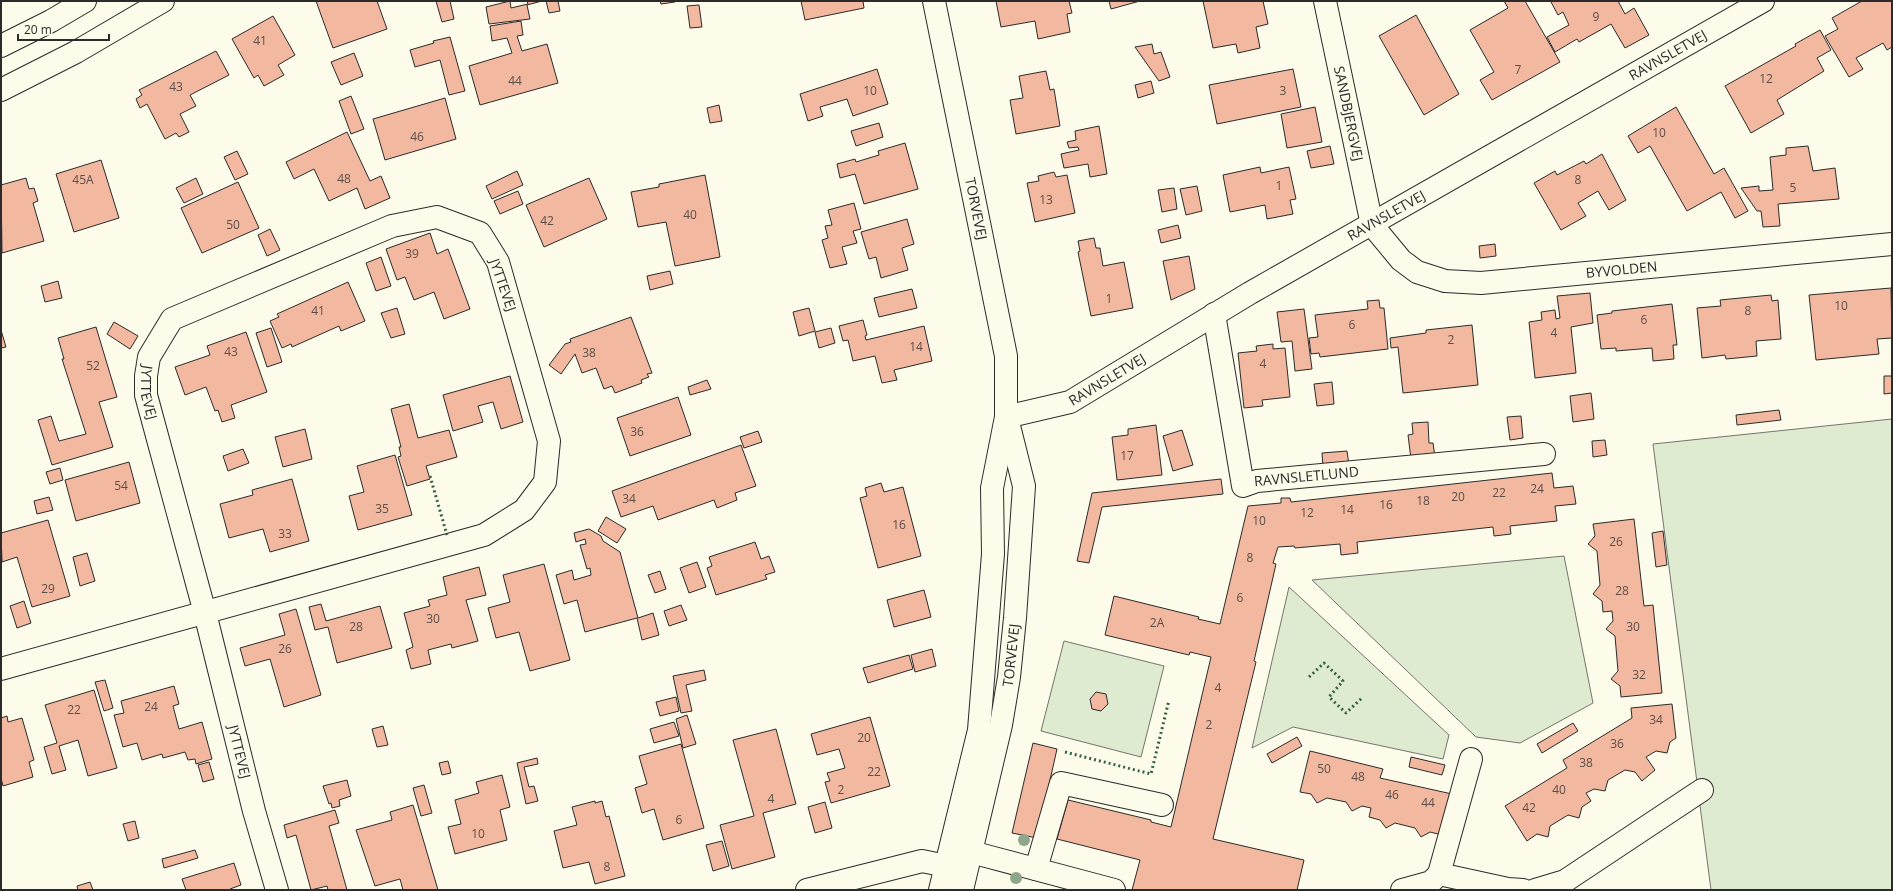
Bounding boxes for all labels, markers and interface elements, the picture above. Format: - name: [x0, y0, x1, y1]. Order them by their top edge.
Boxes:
- house number: 9: [1593, 8, 1600, 25]
- scale bar: [18, 16, 109, 42]
- text: 20 m: [24, 21, 52, 38]
- street label: RAVNSLETVEJ: [1625, 25, 1710, 84]
- house number: 41: [253, 32, 267, 49]
- house number: 7: [1515, 61, 1522, 78]
- street label: SANDBJERGVEJ: [1330, 64, 1368, 163]
- house number: 12: [1759, 70, 1773, 87]
- house number: 44: [508, 72, 522, 89]
- house number: 43: [169, 78, 183, 95]
- house number: 10: [863, 82, 877, 99]
- house number: 3: [1280, 82, 1287, 99]
- house number: 10: [1652, 124, 1666, 141]
- house number: 46: [410, 128, 424, 145]
- house number: 48: [337, 170, 351, 187]
- house number: 45A: [72, 171, 94, 188]
- house number: 8: [1575, 171, 1582, 188]
- street label: TORVEVEJ: [961, 176, 992, 242]
- house number: 1: [1276, 177, 1282, 194]
- house number: 5: [1790, 179, 1797, 196]
- street label: RAVNSLETVEJ: [1344, 185, 1428, 245]
- house number: 13: [1039, 191, 1053, 208]
- house number: 40: [683, 206, 697, 223]
- house number: 42: [540, 212, 554, 229]
- house number: 50: [226, 216, 240, 233]
- house number: 39: [405, 245, 419, 262]
- street label: JYTTEVEJ: [485, 254, 521, 314]
- street label: BYVOLDEN: [1585, 256, 1658, 282]
- house number: 1: [1106, 290, 1112, 307]
- house number: 10: [1834, 297, 1848, 314]
- house number: 41: [311, 302, 325, 319]
- house number: 8: [1745, 302, 1752, 319]
- house number: 6: [1641, 311, 1648, 328]
- house number: 6: [1349, 316, 1356, 333]
- house number: 4: [1551, 324, 1558, 341]
- house number: 2: [1448, 331, 1455, 348]
- house number: 14: [909, 338, 923, 355]
- house number: 43: [224, 343, 238, 360]
- house number: 38: [582, 344, 596, 361]
- street label: RAVNSLETVEJ: [1065, 349, 1149, 410]
- house number: 4: [1260, 355, 1267, 372]
- house number: 52: [86, 357, 100, 374]
- street label: JYTTEVEJ: [137, 362, 162, 422]
- house number: 36: [630, 423, 644, 440]
- house number: 17: [1120, 447, 1134, 464]
- street label: RAVNSLETLUND: [1253, 461, 1360, 490]
- house number: 54: [114, 477, 128, 494]
- house number: 24: [1530, 480, 1544, 497]
- house number: 22: [1492, 484, 1506, 501]
- house number: 20: [1451, 488, 1465, 505]
- house number: 34: [622, 490, 636, 507]
- house number: 18: [1416, 492, 1430, 509]
- house number: 16: [1379, 496, 1393, 513]
- house number: 35: [375, 500, 389, 517]
- house number: 14: [1340, 501, 1354, 518]
- house number: 12: [1300, 504, 1314, 521]
- house number: 10: [1252, 512, 1266, 529]
- house number: 16: [892, 516, 906, 533]
- house number: 33: [278, 525, 292, 542]
- house number: 26: [1609, 533, 1623, 550]
- house number: 8: [1247, 549, 1254, 566]
- house number: 29: [41, 580, 55, 597]
- house number: 28: [1615, 582, 1629, 599]
- house number: 6: [1237, 589, 1244, 606]
- house number: 30: [426, 610, 440, 627]
- house number: 2A: [1150, 614, 1165, 631]
- house number: 28: [349, 618, 363, 635]
- house number: 30: [1626, 618, 1640, 635]
- street label: TORVEVEJ: [998, 623, 1023, 688]
- house number: 26: [278, 640, 292, 657]
- house number: 32: [1632, 666, 1646, 683]
- house number: 4: [1215, 679, 1222, 696]
- house number: 24: [144, 698, 158, 715]
- house number: 22: [67, 701, 81, 718]
- house number: 34: [1649, 711, 1663, 728]
- house number: 2: [1206, 716, 1213, 733]
- street label: JYTTEVEJ: [224, 721, 256, 781]
- house number: 20: [857, 729, 871, 746]
- house number: 36: [1610, 735, 1624, 752]
- house number: 38: [1579, 754, 1593, 771]
- house number: 50: [1317, 760, 1331, 777]
- house number: 22: [867, 763, 881, 780]
- house number: 48: [1351, 768, 1365, 785]
- house number: 2: [838, 781, 845, 798]
- house number: 40: [1552, 781, 1566, 798]
- house number: 46: [1385, 786, 1399, 803]
- house number: 4: [768, 790, 775, 807]
- house number: 44: [1421, 794, 1435, 811]
- house number: 42: [1522, 799, 1536, 816]
- house number: 6: [676, 811, 683, 828]
- house number: 10: [471, 825, 485, 842]
- house number: 8: [604, 858, 611, 875]

